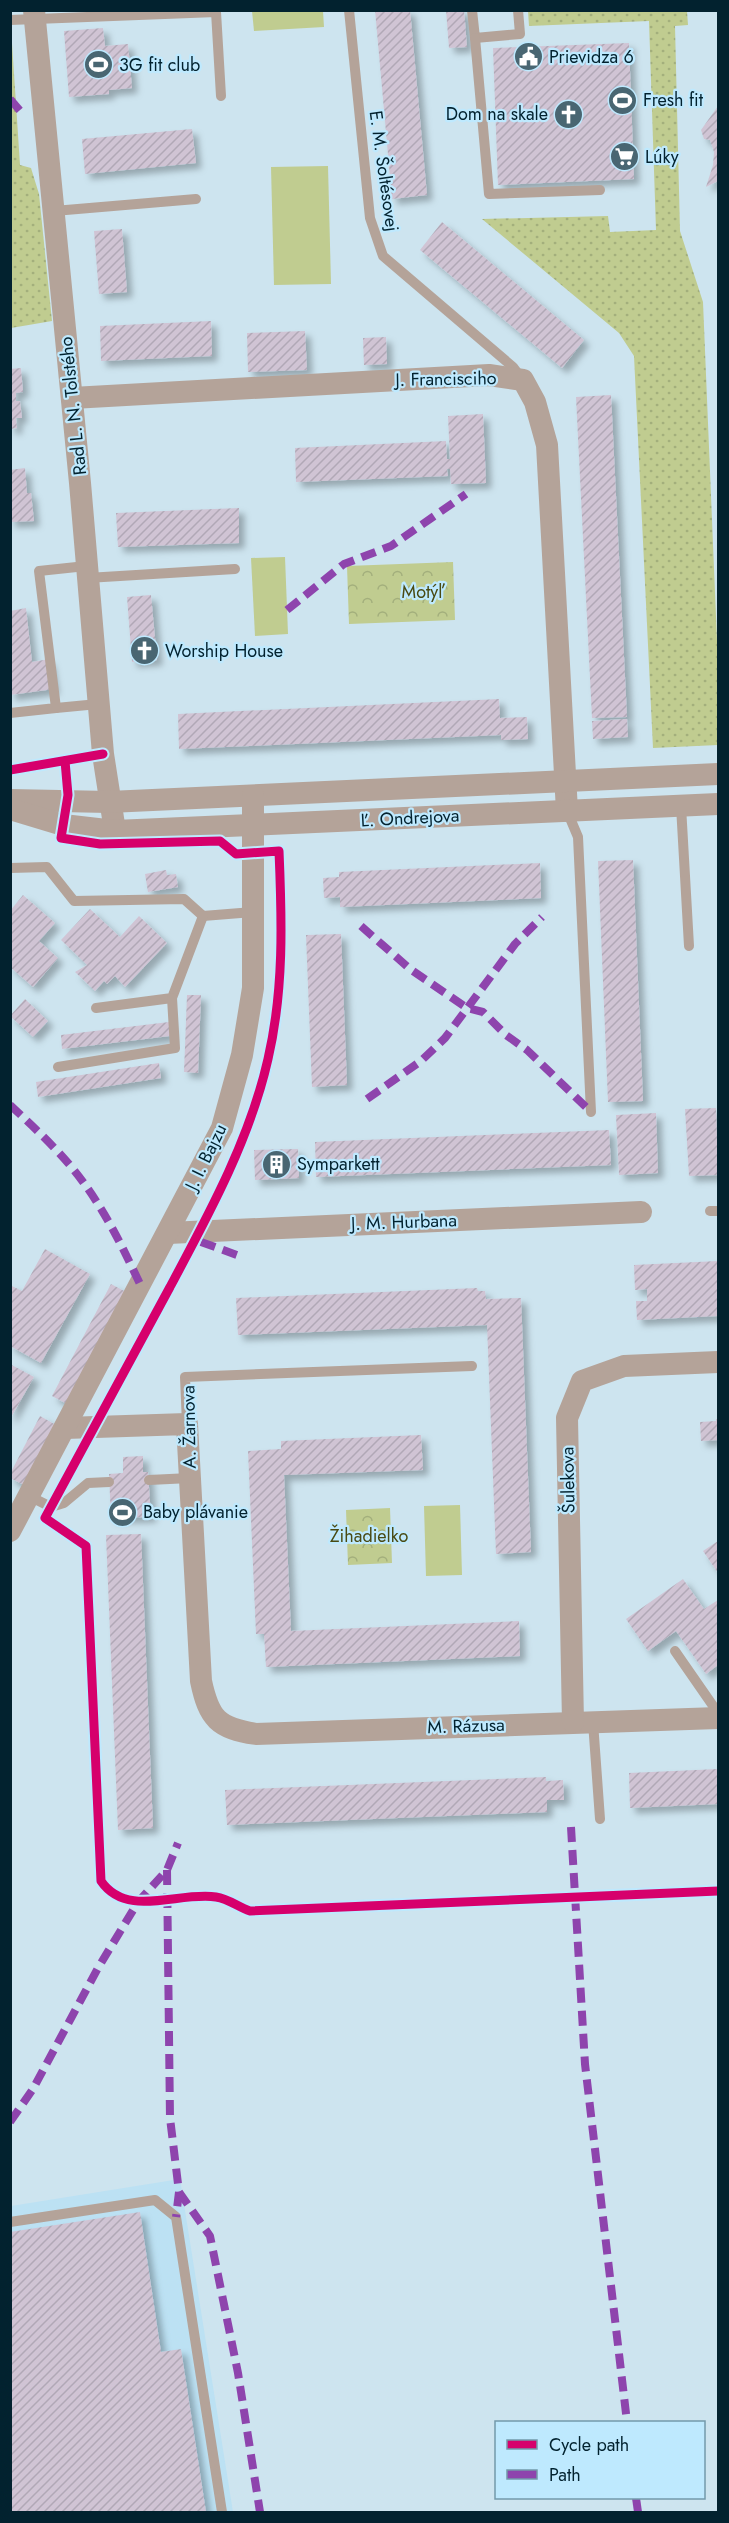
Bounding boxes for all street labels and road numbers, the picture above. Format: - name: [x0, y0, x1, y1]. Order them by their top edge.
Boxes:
- street label: E. M. Šoltésovej: [363, 109, 405, 233]
- street label: Rad L. N. Tolstého: [53, 335, 93, 477]
- street label: J. Francisciho: [393, 365, 497, 393]
- street label: Ľ. Ondrejova: [360, 802, 460, 834]
- street label: J. I. Bajzu: [178, 1119, 233, 1196]
- street label: J. M. Hurbana: [349, 1207, 457, 1237]
- street label: A. Žarnova: [175, 1385, 203, 1469]
- street label: Šulekova: [554, 1447, 582, 1513]
- street label: M. Rázusa: [427, 1712, 505, 1740]

